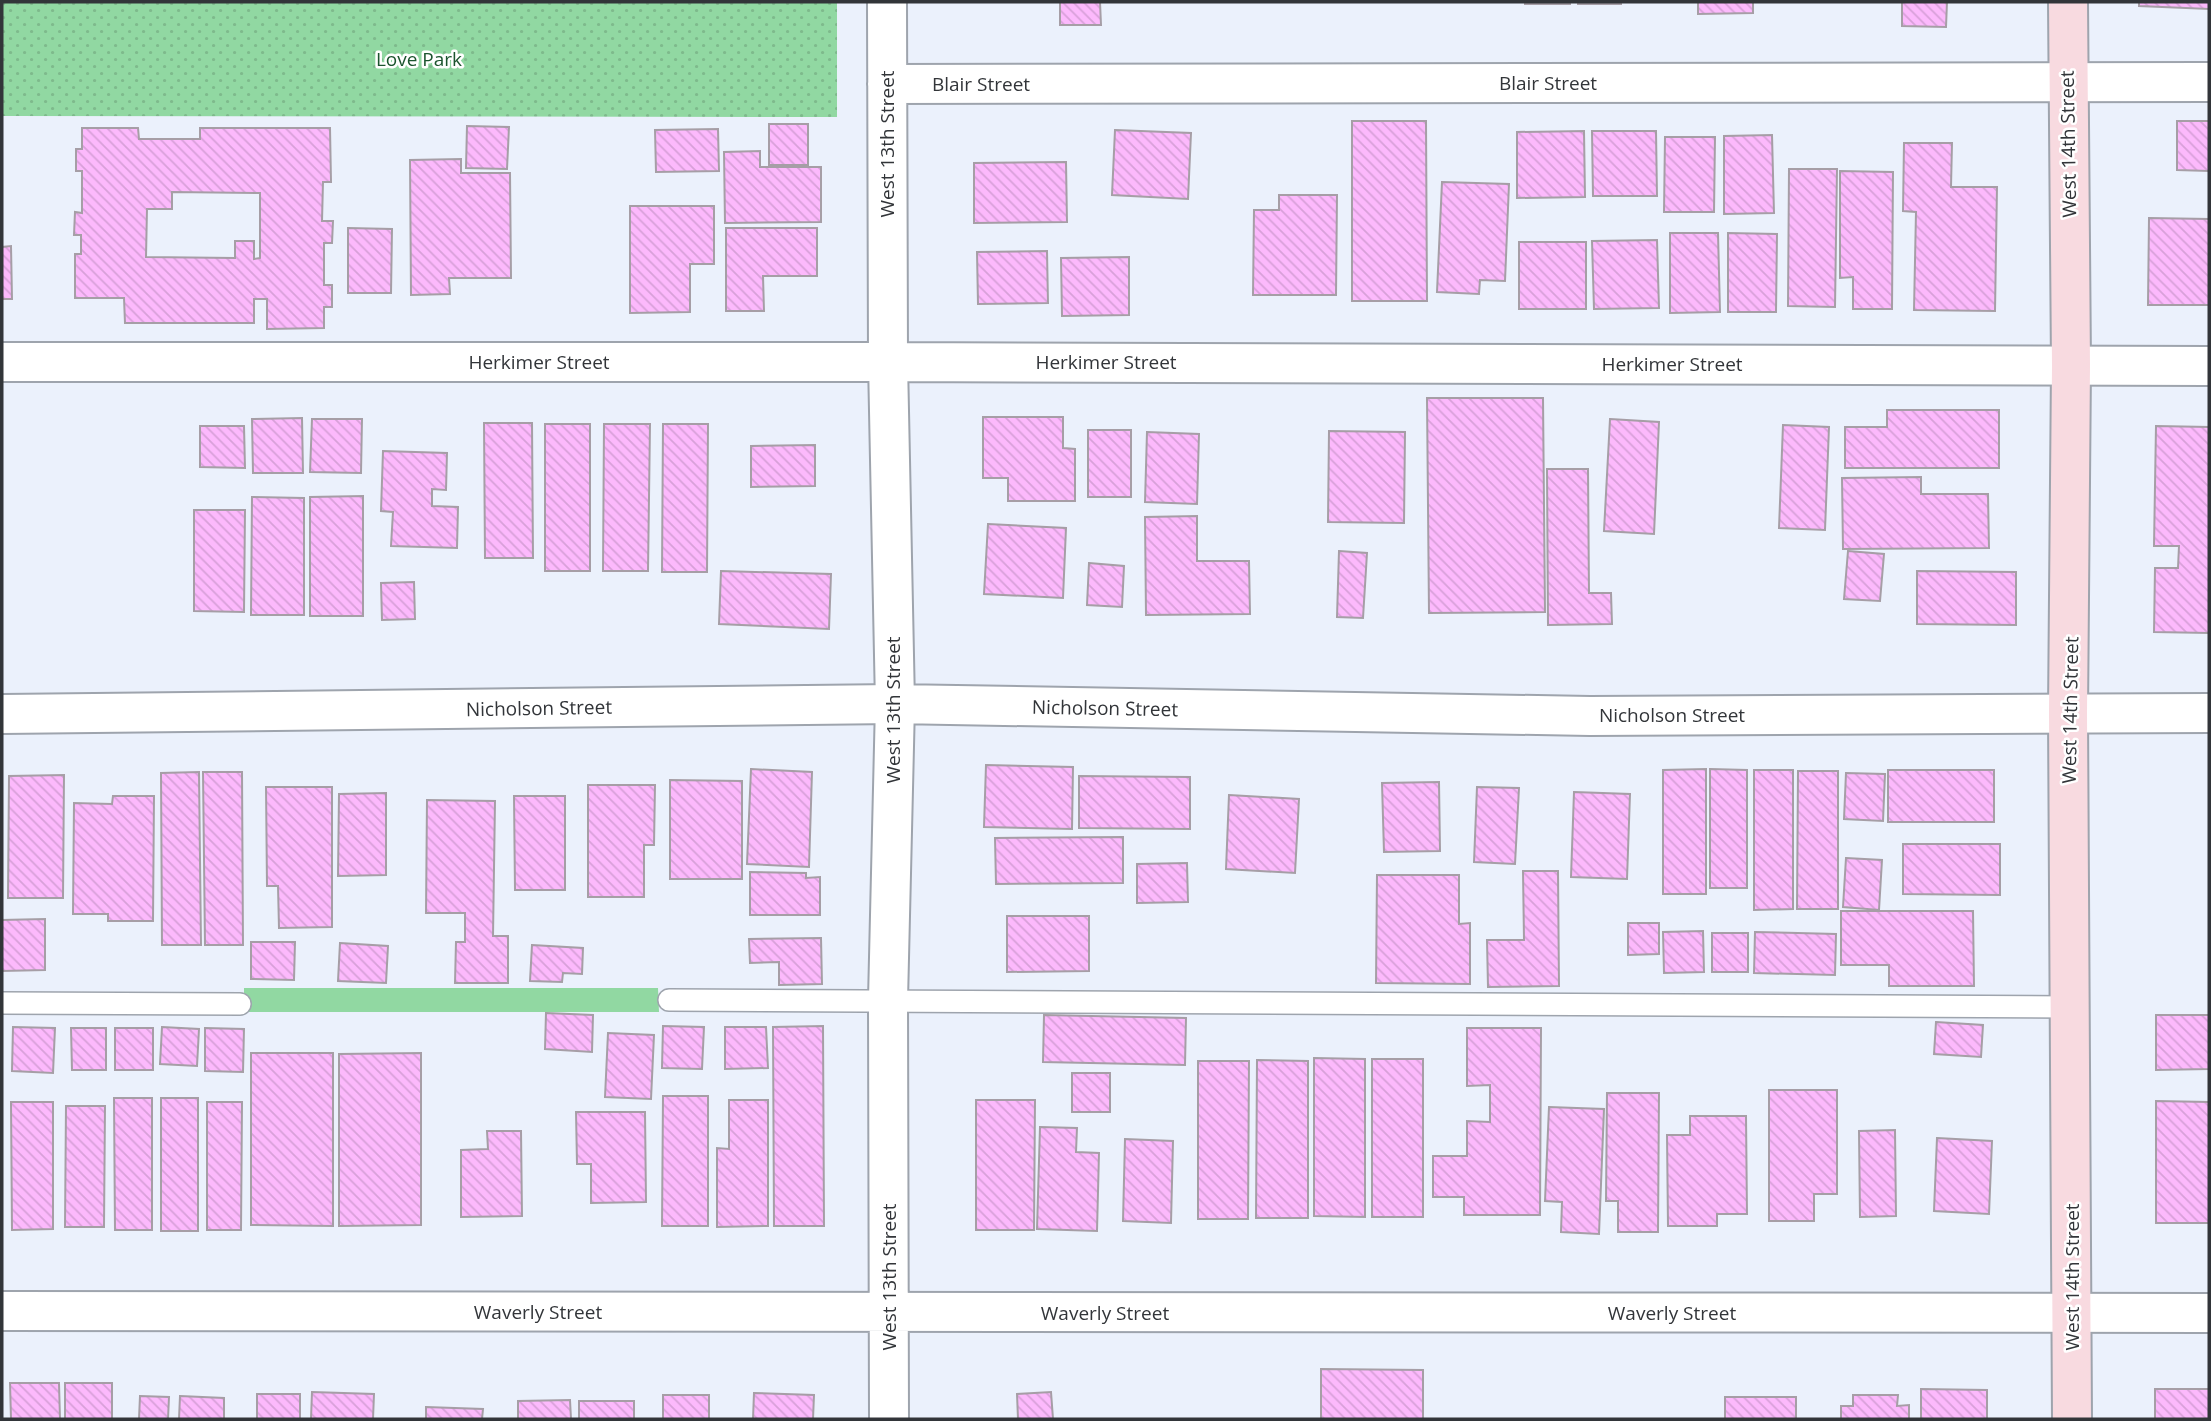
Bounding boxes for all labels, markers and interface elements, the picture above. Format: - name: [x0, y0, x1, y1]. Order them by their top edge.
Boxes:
- park label: Love Park: [376, 46, 462, 72]
- street label: West 13th Street: [874, 70, 900, 218]
- street label: Blair Street: [1499, 70, 1597, 96]
- street label: West 14th Street: [2054, 70, 2082, 218]
- street label: Blair Street: [932, 71, 1030, 97]
- street label: Herkimer Street: [468, 349, 610, 375]
- street label: Herkimer Street: [1035, 349, 1177, 375]
- street label: Herkimer Street: [1601, 351, 1743, 377]
- street label: West 13th Street: [880, 636, 906, 784]
- street label: West 14th Street: [2056, 636, 2084, 784]
- street label: Nicholson Street: [466, 694, 613, 722]
- street label: Nicholson Street: [1032, 694, 1179, 722]
- street label: Nicholson Street: [1599, 702, 1745, 728]
- street label: West 13th Street: [876, 1203, 902, 1351]
- street label: West 14th Street: [2059, 1203, 2085, 1351]
- street label: Waverly Street: [474, 1299, 602, 1325]
- street label: Waverly Street: [1041, 1300, 1169, 1326]
- street label: Waverly Street: [1608, 1300, 1736, 1326]

